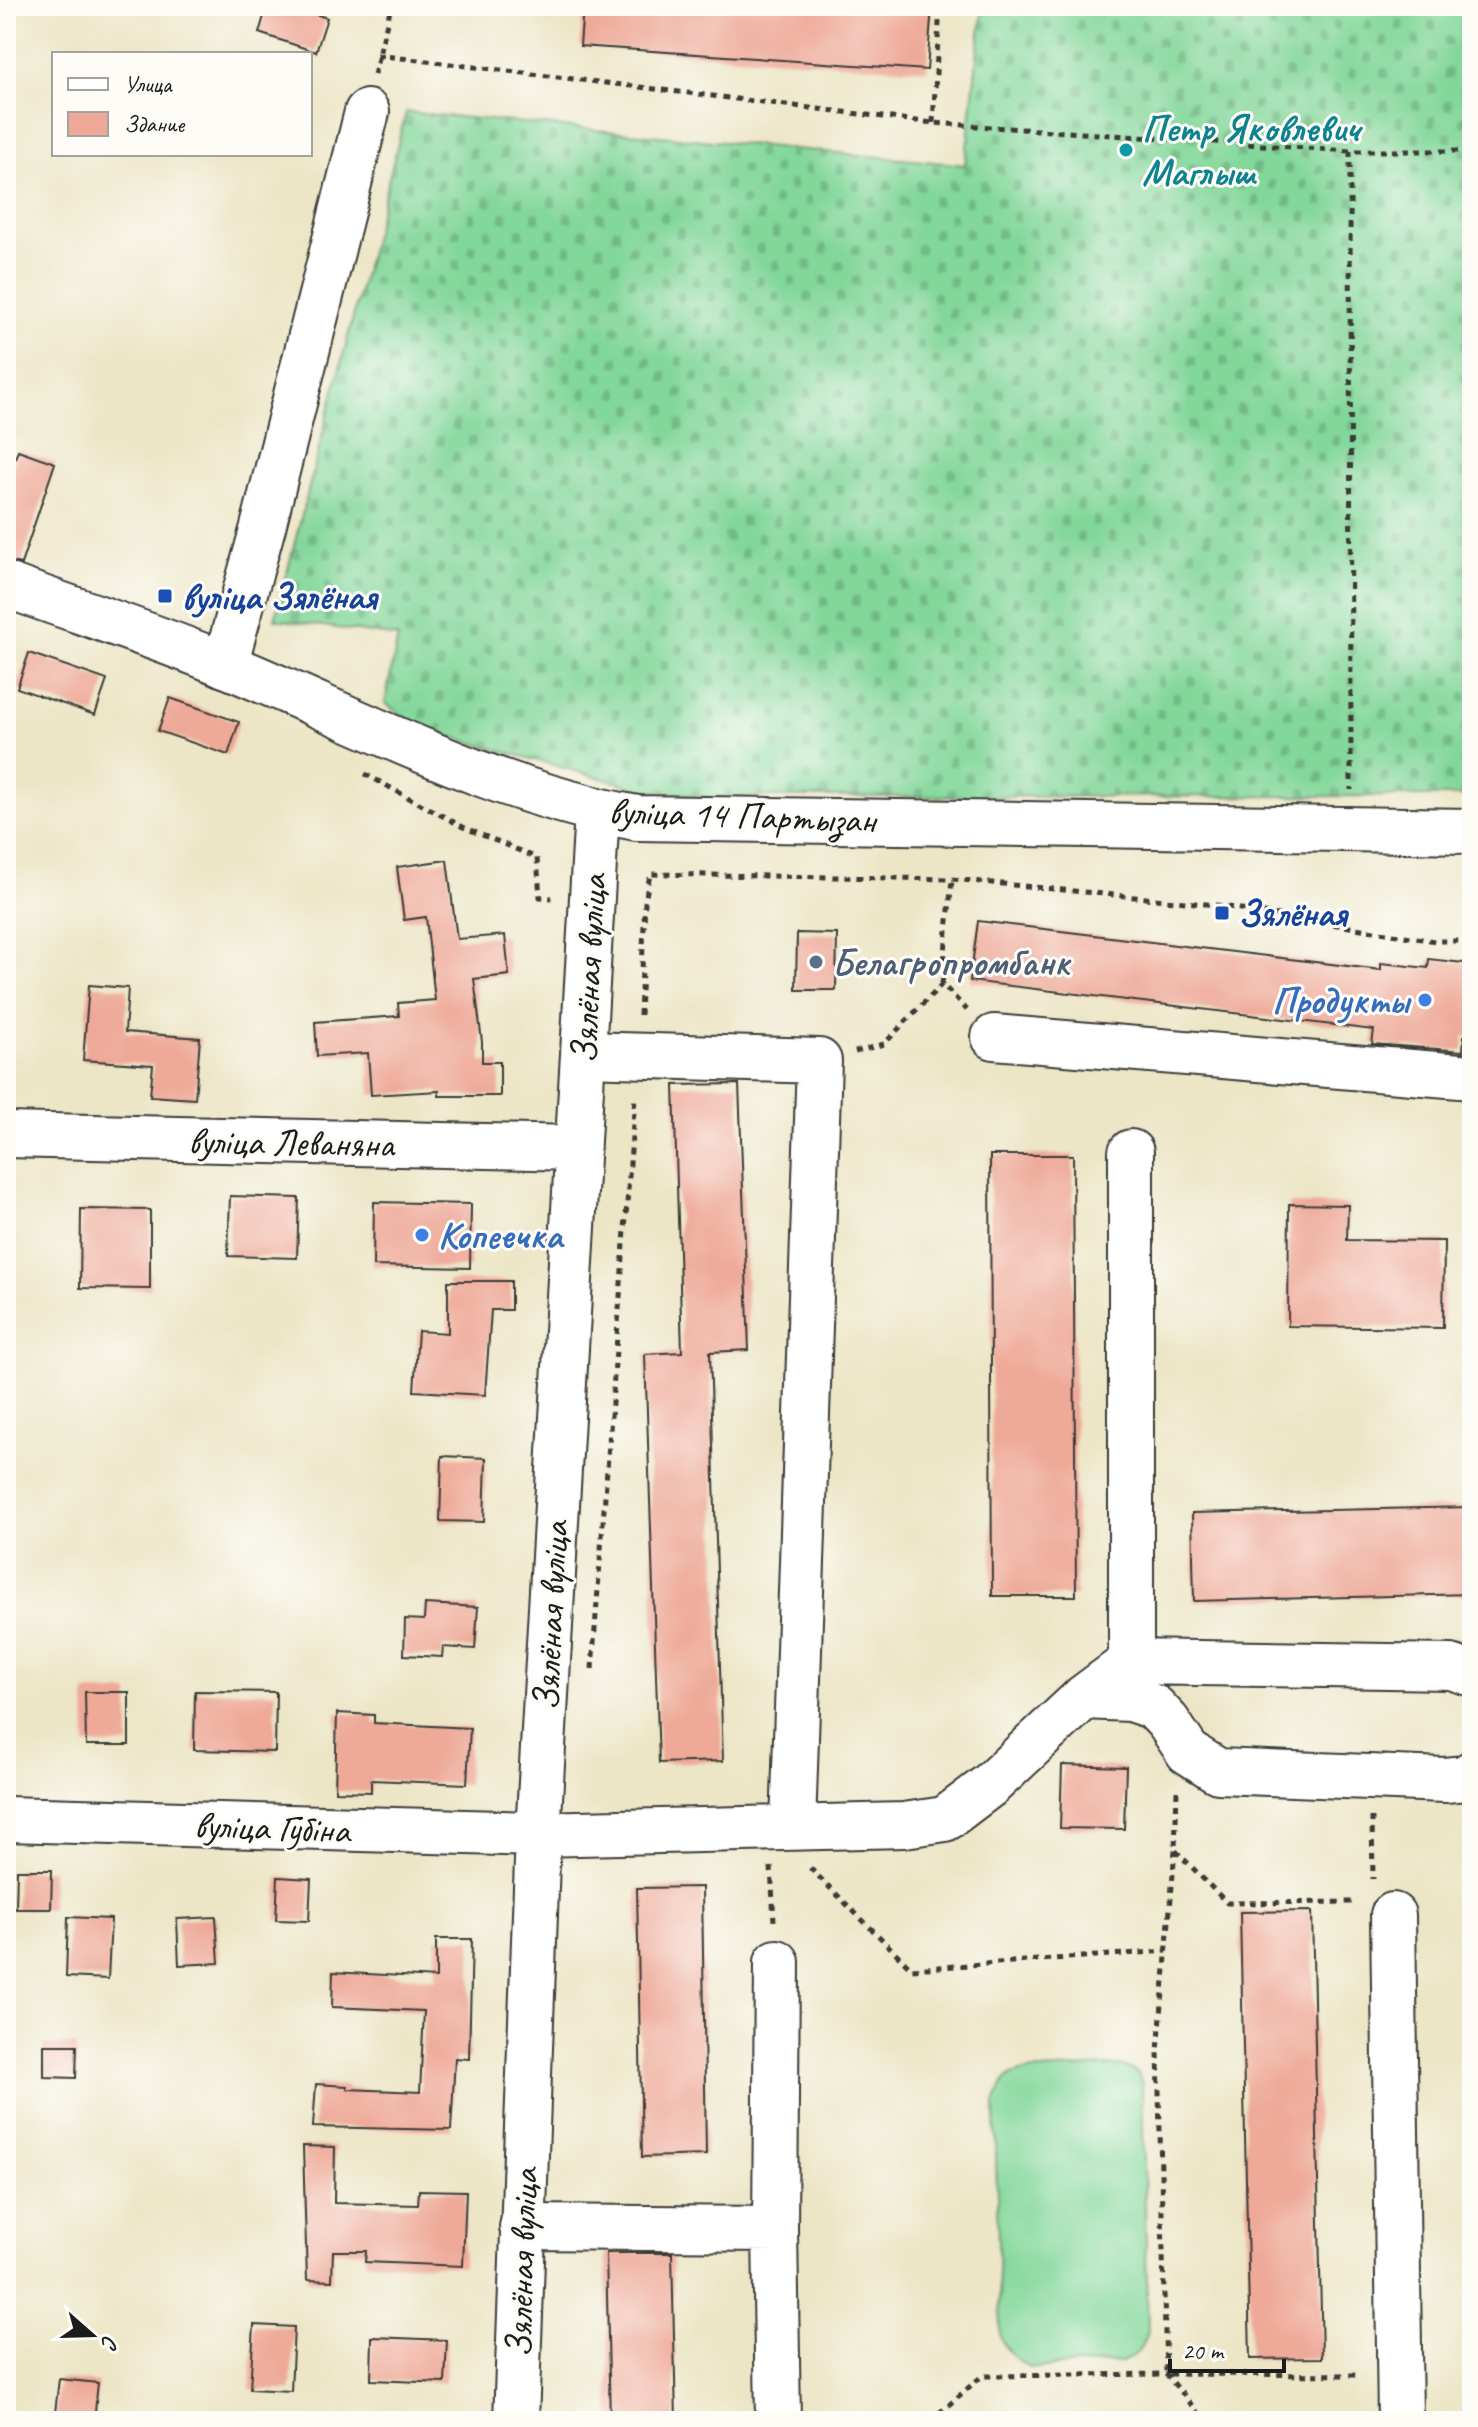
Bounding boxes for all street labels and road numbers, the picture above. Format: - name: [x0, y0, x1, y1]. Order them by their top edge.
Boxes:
- street label: вуліца 14 Партызан: [608, 787, 879, 844]
- street label: Зялёная вуліца: [560, 871, 617, 1065]
- street label: вуліца Леваняна: [188, 1117, 397, 1168]
- street label: Зялёная вуліца: [522, 1518, 579, 1712]
- street label: вуліца Губіна: [193, 1801, 353, 1854]
- street label: Зялёная вуліца: [495, 2165, 548, 2358]

